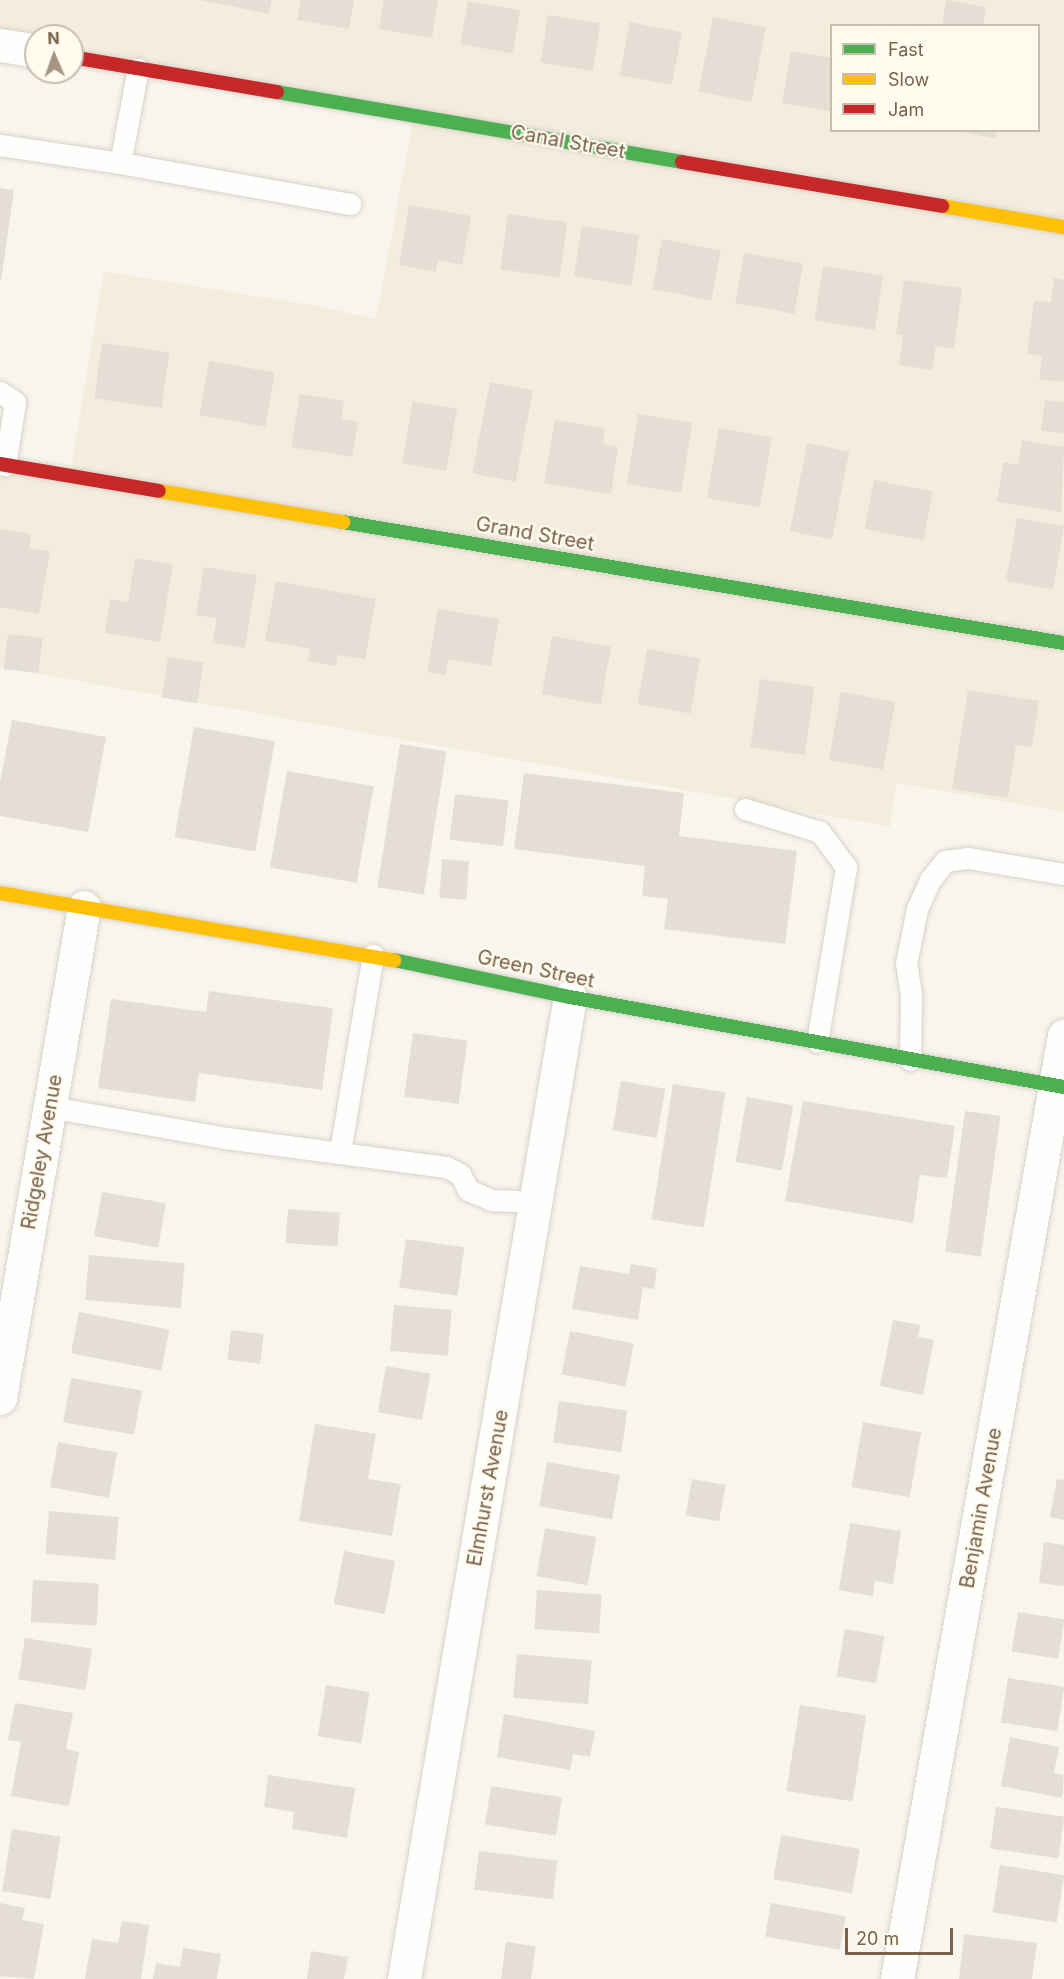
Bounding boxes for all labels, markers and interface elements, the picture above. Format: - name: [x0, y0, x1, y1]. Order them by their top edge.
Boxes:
- north arrow: [24, 24, 84, 84]
- legend: [830, 24, 1040, 132]
- text: N: [47, 28, 60, 48]
- text: Fast: [888, 39, 924, 60]
- text: Slow: [888, 69, 929, 90]
- text: Jam: [888, 99, 924, 120]
- street label: Canal Street: [509, 120, 627, 164]
- street label: Grand Street: [474, 512, 596, 556]
- street label: Green Street: [475, 945, 597, 993]
- street label: Ridgeley Avenue: [17, 1073, 67, 1231]
- street label: Elmhurst Avenue: [462, 1408, 514, 1568]
- street label: Benjamin Avenue: [955, 1426, 1007, 1590]
- scale bar: [848, 1916, 956, 1954]
- text: 20 m: [856, 1928, 899, 1949]

